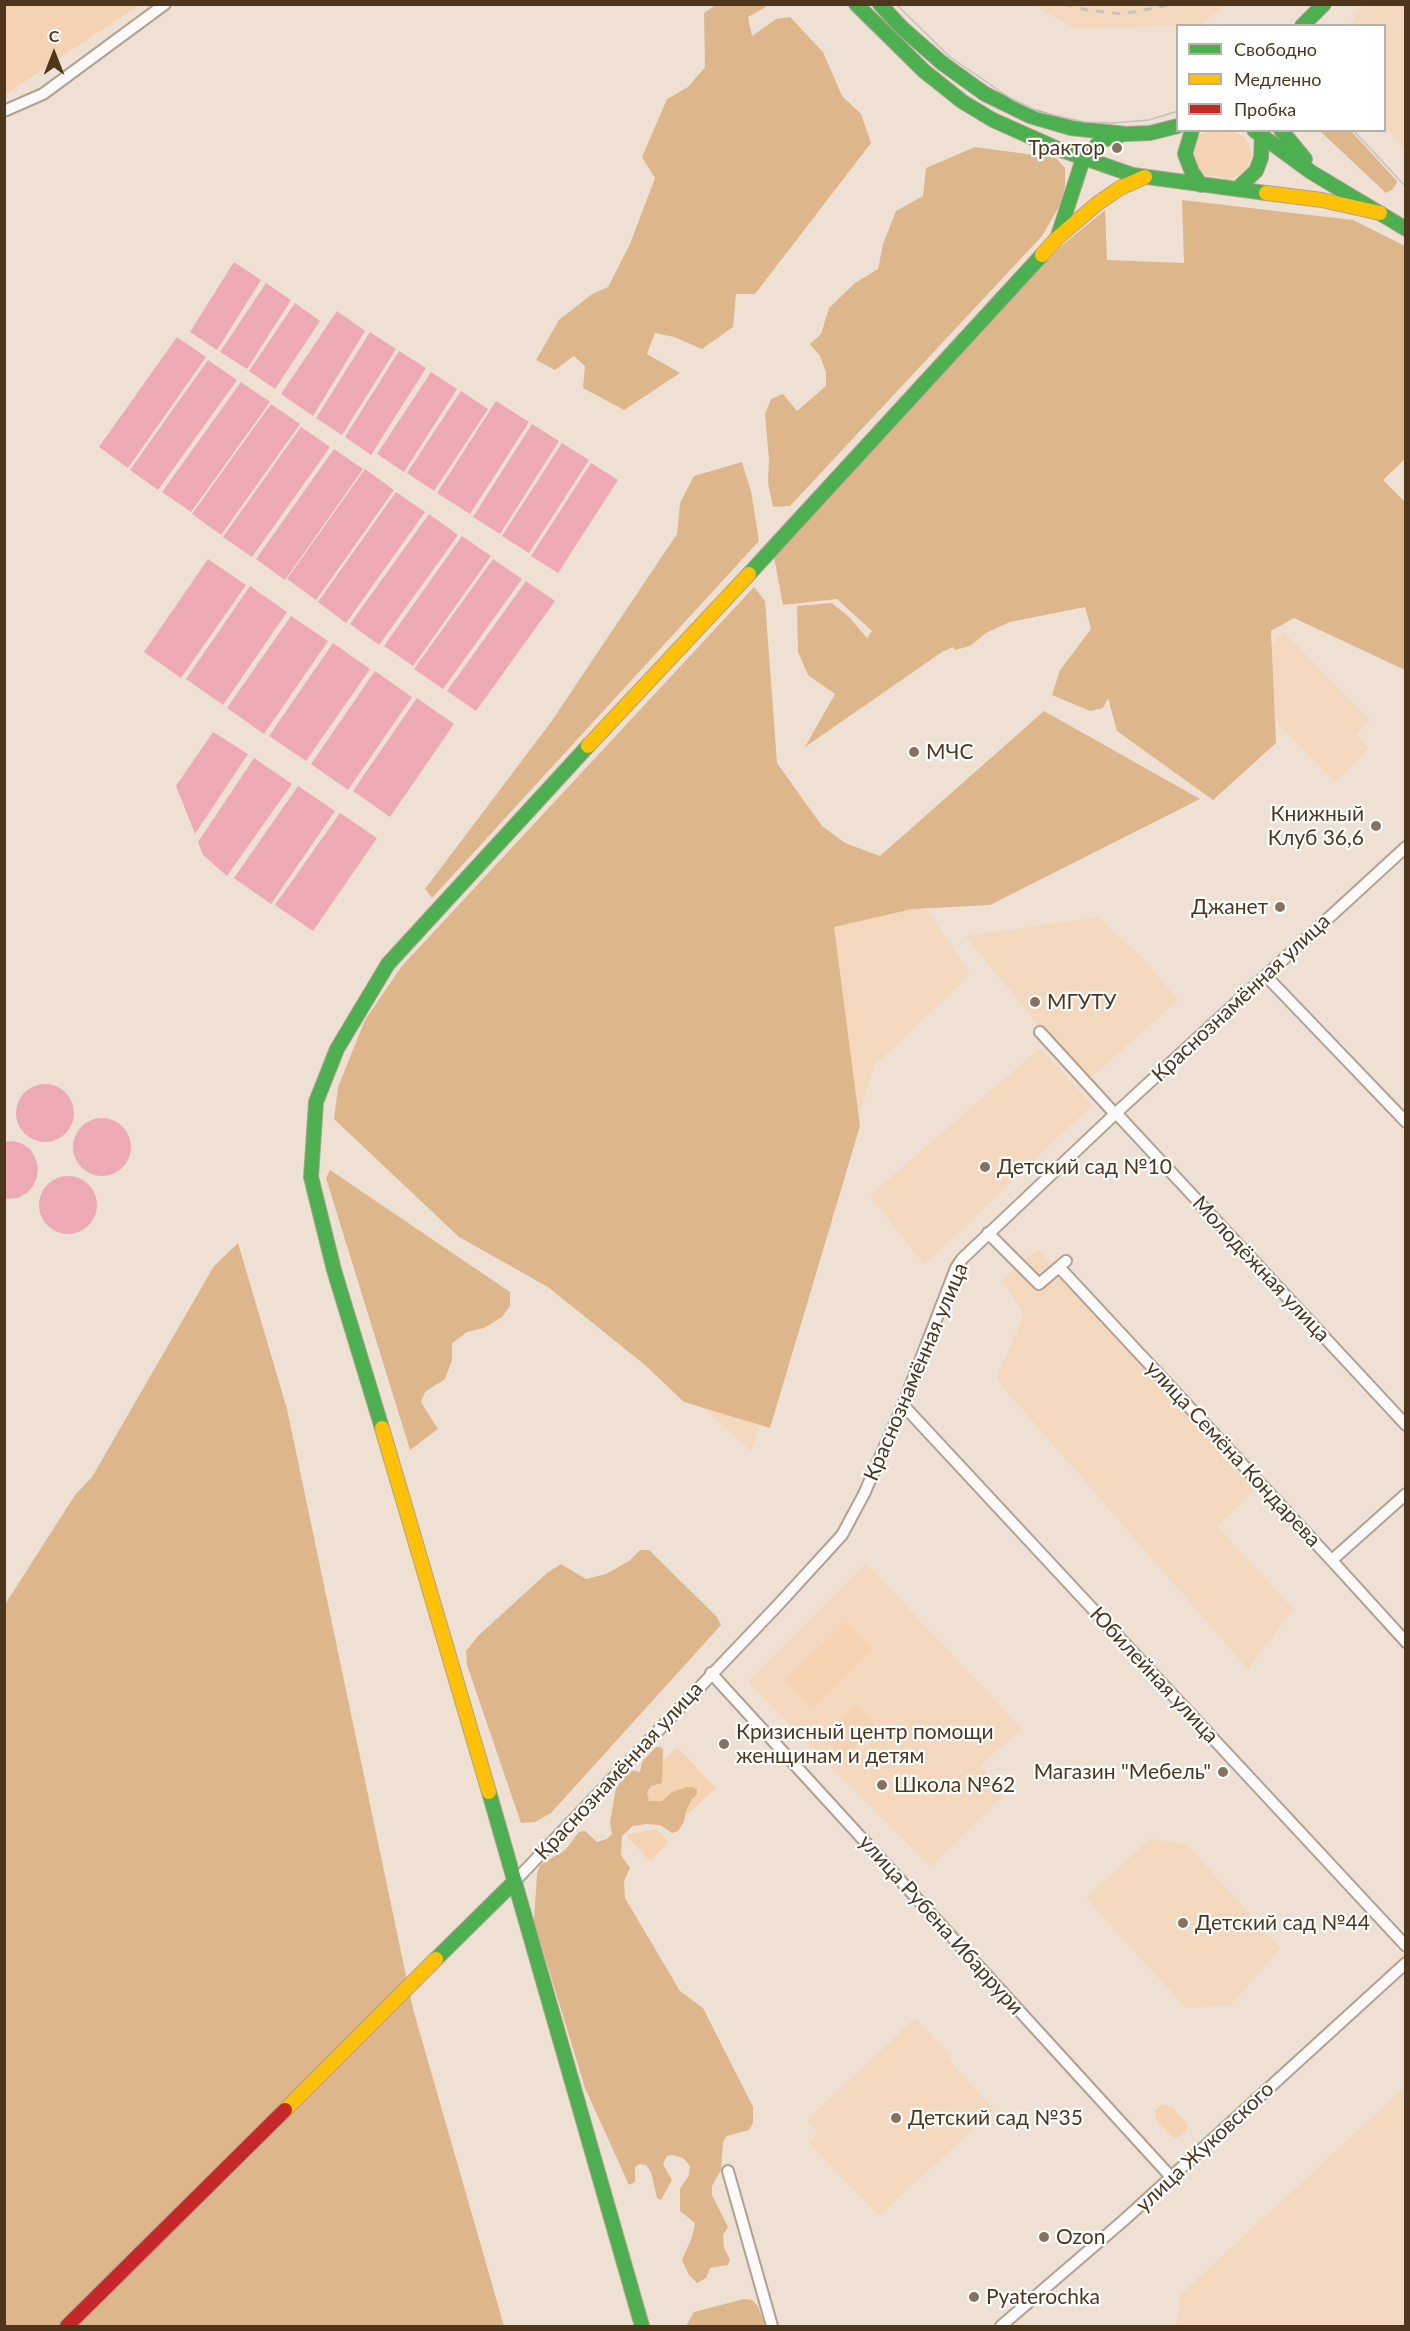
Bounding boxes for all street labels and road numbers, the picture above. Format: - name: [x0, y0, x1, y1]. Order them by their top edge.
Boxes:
- street label: Краснознамённая улица: [1147, 909, 1335, 1087]
- street label: Молодёжная улица: [1187, 1191, 1335, 1347]
- street label: Краснознамённая улица: [859, 1259, 973, 1485]
- street label: улица Семёна Кондарева: [1140, 1356, 1326, 1552]
- street label: Юбилейная улица: [1084, 1602, 1224, 1748]
- street label: Краснознамённая улица: [530, 1677, 708, 1865]
- street label: улица Рубена Ибаррури: [853, 1830, 1029, 2020]
- street label: улица Жуковского: [1131, 2077, 1279, 2217]

